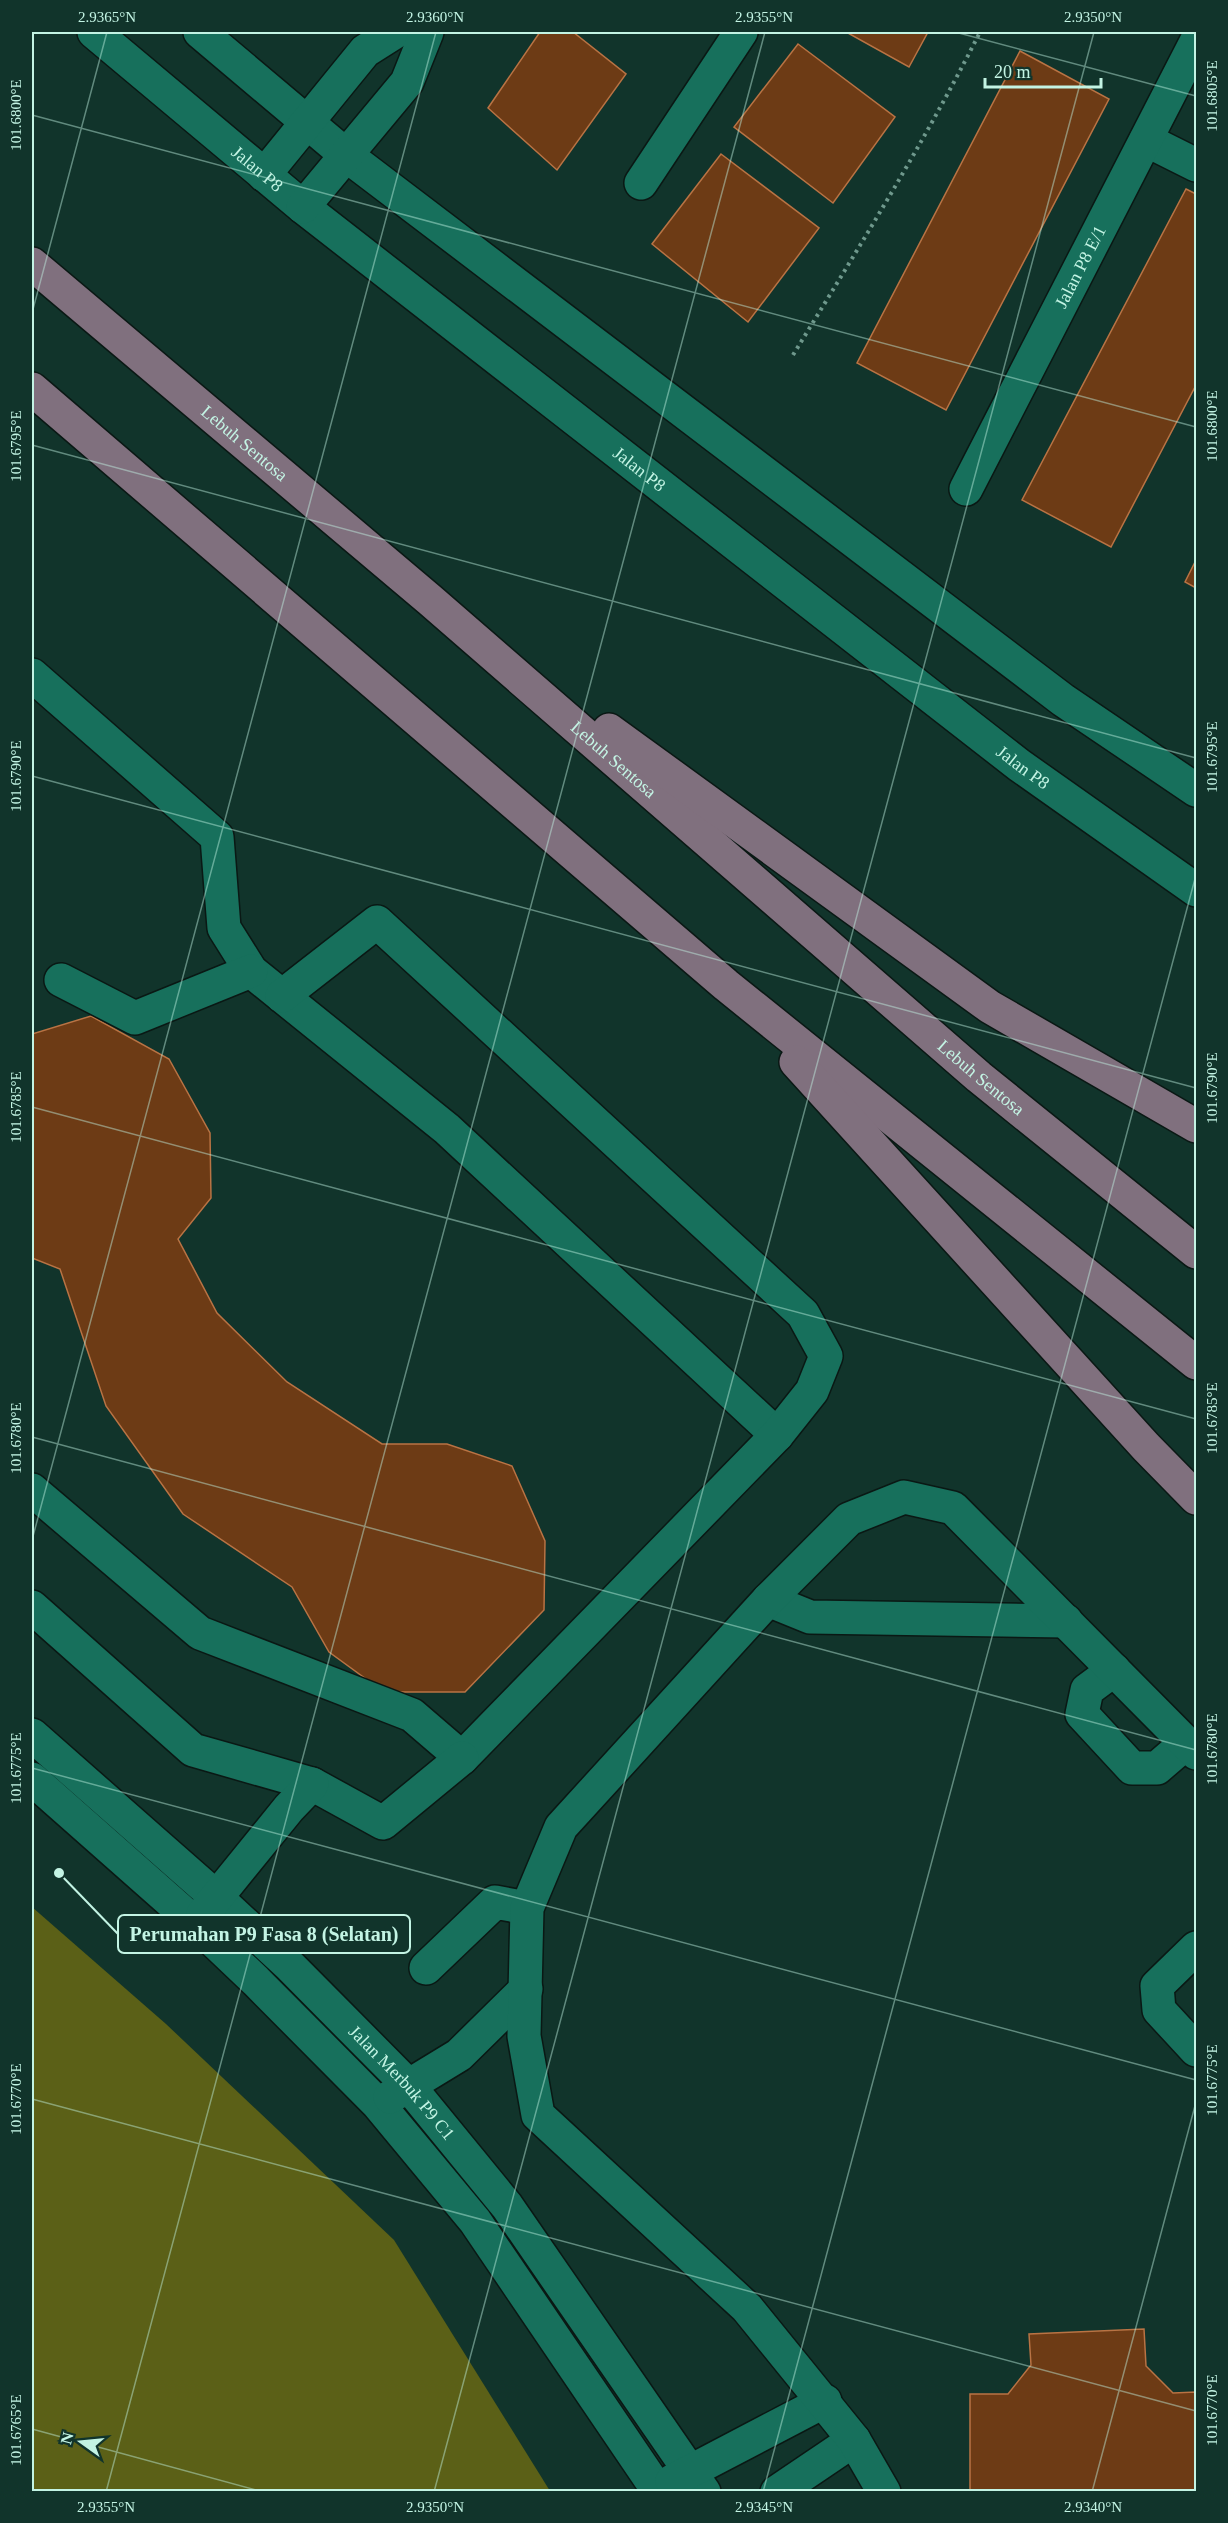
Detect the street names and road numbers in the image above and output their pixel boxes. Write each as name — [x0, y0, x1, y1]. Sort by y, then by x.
street label: Jalan P8 — [228, 142, 287, 196]
street label: Jalan P8 E/1 — [1051, 222, 1110, 311]
street label: Lebuh Sentosa — [197, 401, 292, 485]
street label: Jalan P8 — [609, 443, 669, 496]
street label: Lebuh Sentosa — [567, 717, 660, 802]
street label: Jalan P8 — [993, 741, 1053, 793]
street label: Lebuh Sentosa — [934, 1036, 1028, 1119]
street label: Jalan Merbuk P9 C1 — [345, 2021, 459, 2144]

